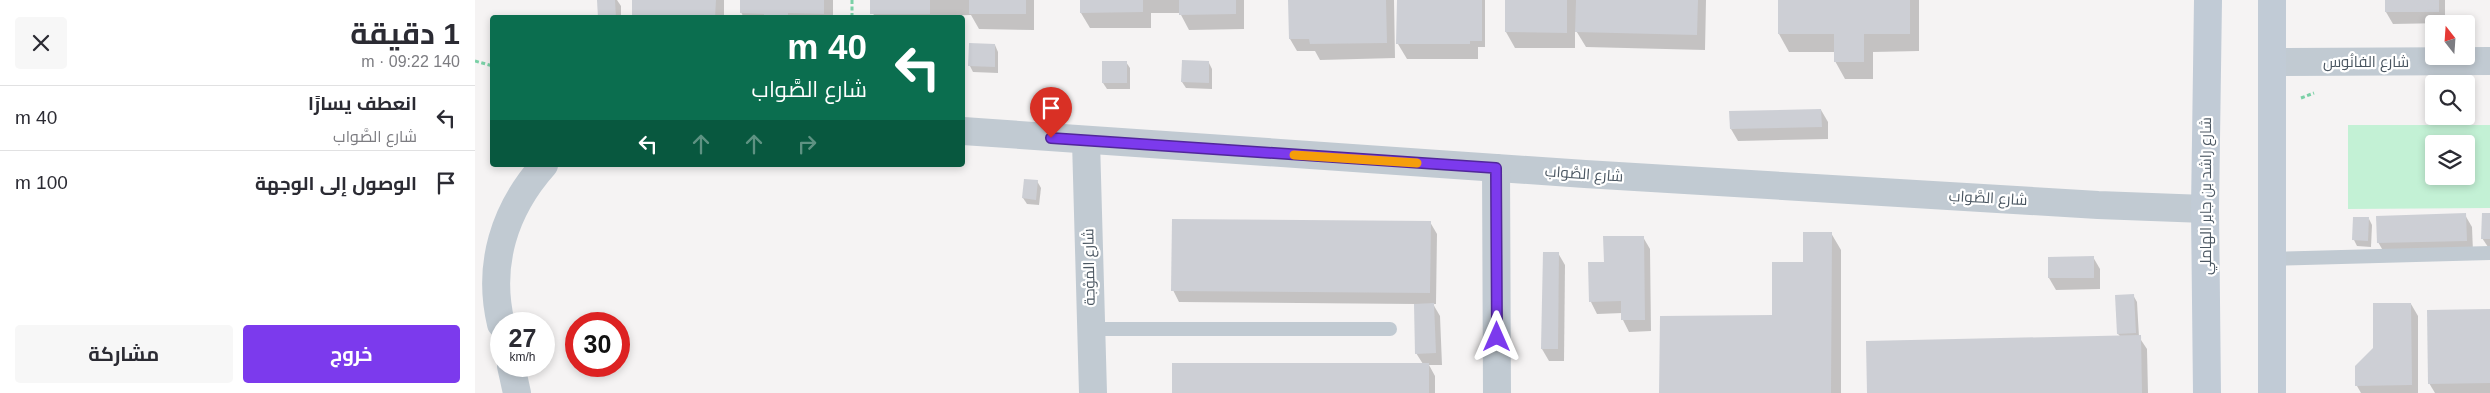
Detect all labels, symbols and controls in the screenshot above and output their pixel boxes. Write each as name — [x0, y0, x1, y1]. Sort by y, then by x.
north arrow — [2425, 15, 2475, 65]
map controls — [2425, 15, 2475, 185]
button: close — [15, 17, 67, 69]
text: 1 دقيقة — [350, 17, 460, 50]
text: 40 m — [787, 27, 867, 66]
icon: left — [885, 35, 950, 100]
text: 140 m · 09:22 — [361, 53, 460, 70]
street label: شارع الفانُوس — [2323, 53, 2409, 73]
button: search — [2425, 75, 2475, 125]
text: شارع الصَّواب — [752, 77, 867, 102]
pin — [1030, 87, 1072, 138]
text: انعطف يسارًا — [308, 93, 417, 114]
icon: arrive — [1037, 94, 1065, 122]
icon: left — [432, 104, 460, 132]
text: 40 m — [15, 107, 57, 128]
street label: شارع راشد بن جابر الهاملي — [2197, 117, 2218, 275]
text: شارع الصَّواب — [333, 128, 417, 145]
icon: left — [634, 130, 662, 158]
icon: ahead — [687, 130, 715, 158]
icon: ahead — [740, 130, 768, 158]
icon: right — [793, 130, 821, 158]
button: layers — [2425, 135, 2475, 185]
street label: شارع الصَّواب — [1544, 162, 1624, 188]
icon: arrive — [432, 169, 460, 197]
text: 100 m — [15, 172, 68, 193]
text: الوصول إلى الوجهة — [255, 173, 417, 194]
street label: شارع الصَّواب — [1948, 187, 2028, 211]
street label: شارع المَوْجة — [1079, 228, 1101, 306]
position arrow — [1470, 310, 1522, 362]
speed limit sign: 30 — [565, 312, 630, 377]
text: 27 — [509, 324, 536, 352]
button: مشاركة — [15, 325, 233, 383]
button: خروج — [243, 325, 460, 383]
text: km/h — [509, 350, 536, 364]

